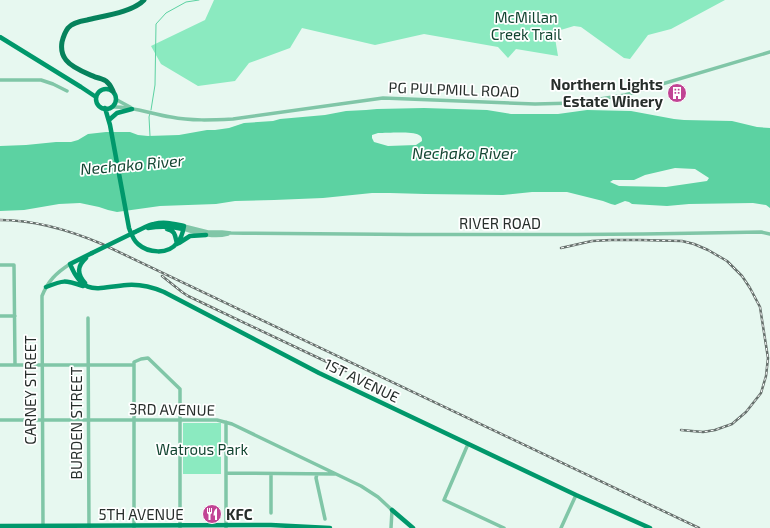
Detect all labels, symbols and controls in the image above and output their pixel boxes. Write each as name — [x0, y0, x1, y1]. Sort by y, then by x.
park label: McMillan Creek Trail — [491, 8, 562, 43]
place label: Northern Lights Estate Winery — [551, 75, 663, 111]
street label: PG PULPMILL ROAD — [388, 78, 520, 100]
building icon: Northern Lights Estate Winery — [666, 82, 688, 104]
water label: Nechako River — [412, 143, 517, 162]
water label: Nechako River — [79, 150, 185, 178]
street label: RIVER ROAD — [459, 214, 541, 232]
street label: CARNEY STREET — [21, 335, 39, 445]
street label: 1ST AVENUE — [322, 354, 402, 406]
street label: BURDEN STREET — [67, 366, 85, 479]
street label: 3RD AVENUE — [129, 399, 215, 419]
park label: Watrous Park — [156, 440, 249, 458]
restaurant icon: KFC — [201, 503, 223, 525]
street label: 5TH AVENUE — [98, 505, 184, 523]
place label: KFC — [226, 505, 253, 523]

